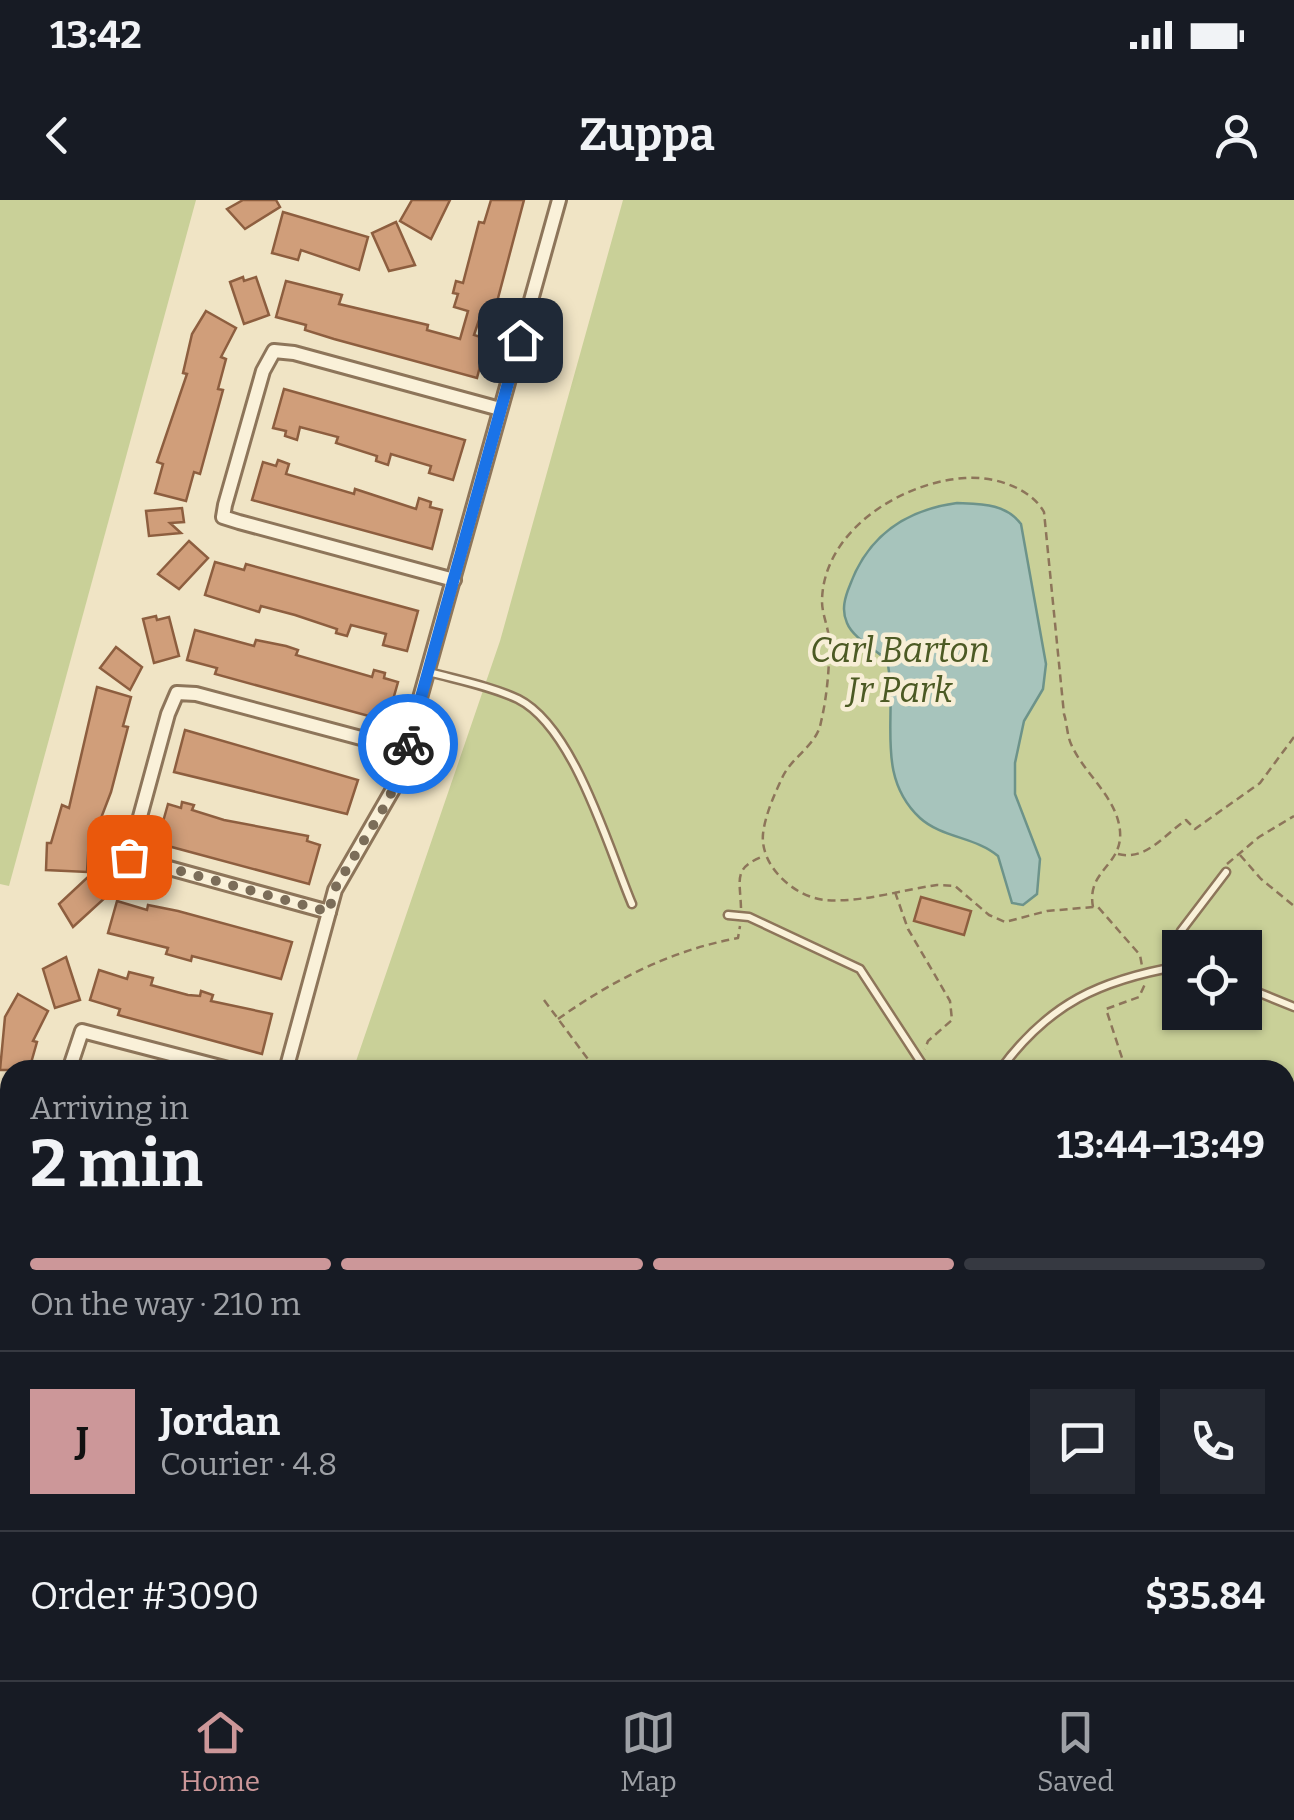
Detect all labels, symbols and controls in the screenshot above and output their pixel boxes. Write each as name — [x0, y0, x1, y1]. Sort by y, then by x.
text: 13:42 — [50, 12, 142, 58]
icon: back — [30, 108, 85, 163]
text: Zuppa — [579, 108, 715, 162]
icon: person — [1209, 108, 1264, 163]
pin — [478, 298, 563, 383]
icon: home — [493, 313, 548, 368]
park label: Carl Barton Jr Park — [810, 629, 990, 711]
courier — [358, 694, 458, 794]
icon: bike — [381, 717, 436, 772]
pin — [87, 815, 172, 900]
icon: bag — [102, 830, 157, 885]
map controls — [1162, 930, 1262, 1030]
button: locate — [1162, 930, 1262, 1030]
text: Arriving in — [30, 1089, 189, 1127]
text: 13:44–13:49 — [1057, 1122, 1265, 1168]
text: 2 min — [30, 1125, 203, 1203]
text: On the way · 210 m — [30, 1285, 301, 1323]
button: chat — [1030, 1389, 1135, 1494]
button: phone — [1160, 1389, 1265, 1494]
text: Jordan — [160, 1399, 280, 1445]
text: J — [76, 1418, 89, 1464]
text: Courier · 4.8 — [160, 1445, 337, 1483]
text: Order #3090 — [30, 1573, 259, 1619]
text: $35.84 — [1145, 1573, 1265, 1619]
tab: Home — [180, 1705, 260, 1798]
tab: Map — [620, 1705, 677, 1798]
tab: Saved — [1037, 1705, 1114, 1798]

